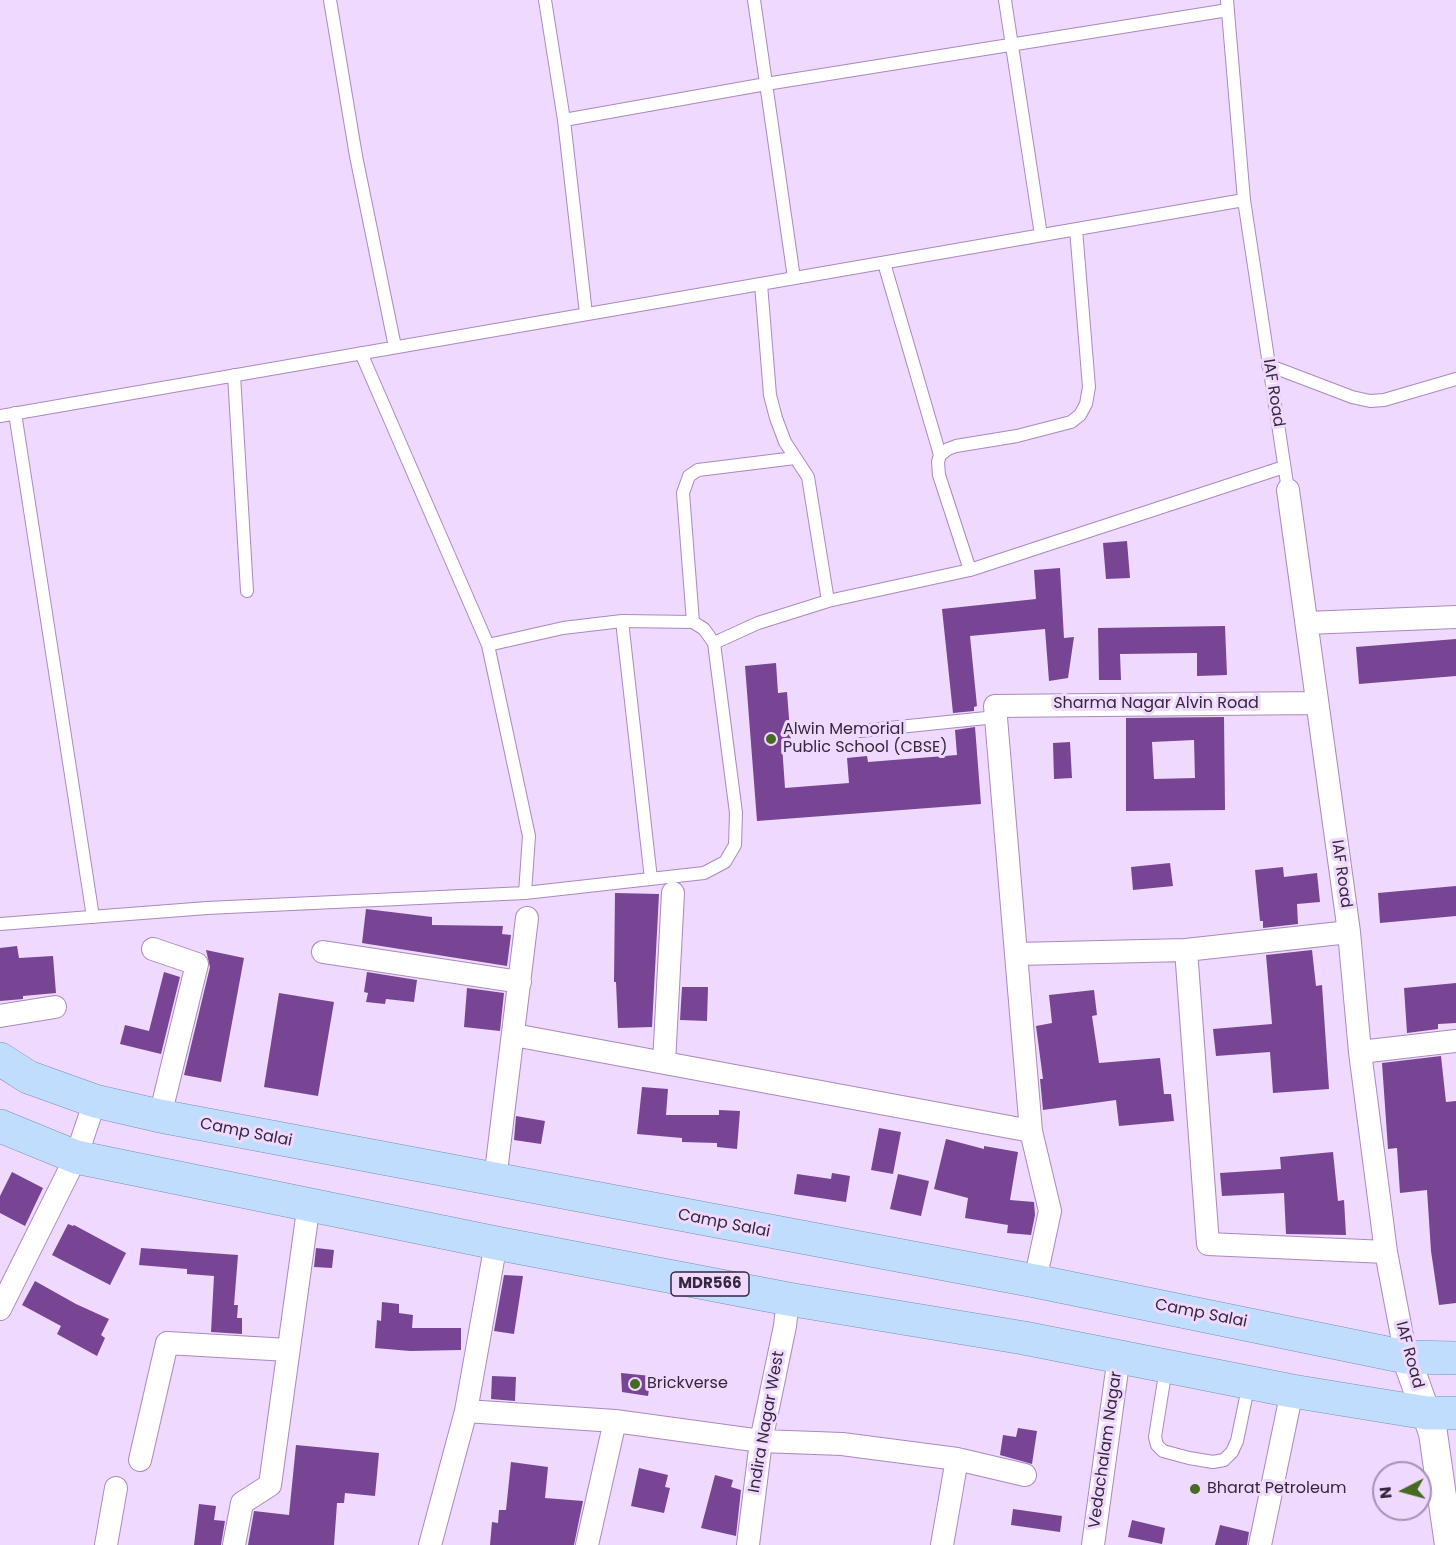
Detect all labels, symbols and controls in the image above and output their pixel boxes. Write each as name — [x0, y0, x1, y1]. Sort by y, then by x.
street label: IAF Road — [1258, 358, 1288, 428]
street label: Sharma Nagar Alvin Road — [1053, 694, 1259, 714]
place label: Alwin Memorial Public School (CBSE) — [783, 720, 947, 758]
marker: Alwin Memorial Public School (CBSE) — [764, 732, 778, 746]
street label: IAF Road — [1327, 839, 1355, 909]
street label: Camp Salai — [198, 1115, 294, 1151]
street label: Camp Salai — [676, 1206, 772, 1242]
road number: MDR566 — [671, 1272, 749, 1296]
street label: Camp Salai — [1153, 1296, 1249, 1332]
street label: IAF Road — [1391, 1319, 1427, 1391]
street label: Indira Nagar West — [745, 1350, 789, 1494]
street label: Vedachalam Nagar — [1085, 1370, 1127, 1530]
place label: Brickverse — [647, 1374, 728, 1394]
marker: Brickverse — [628, 1377, 642, 1391]
north arrow — [1372, 1461, 1432, 1521]
place label: Bharat Petroleum — [1207, 1479, 1347, 1499]
marker: Bharat Petroleum — [1188, 1482, 1202, 1496]
text: N — [1374, 1486, 1398, 1500]

